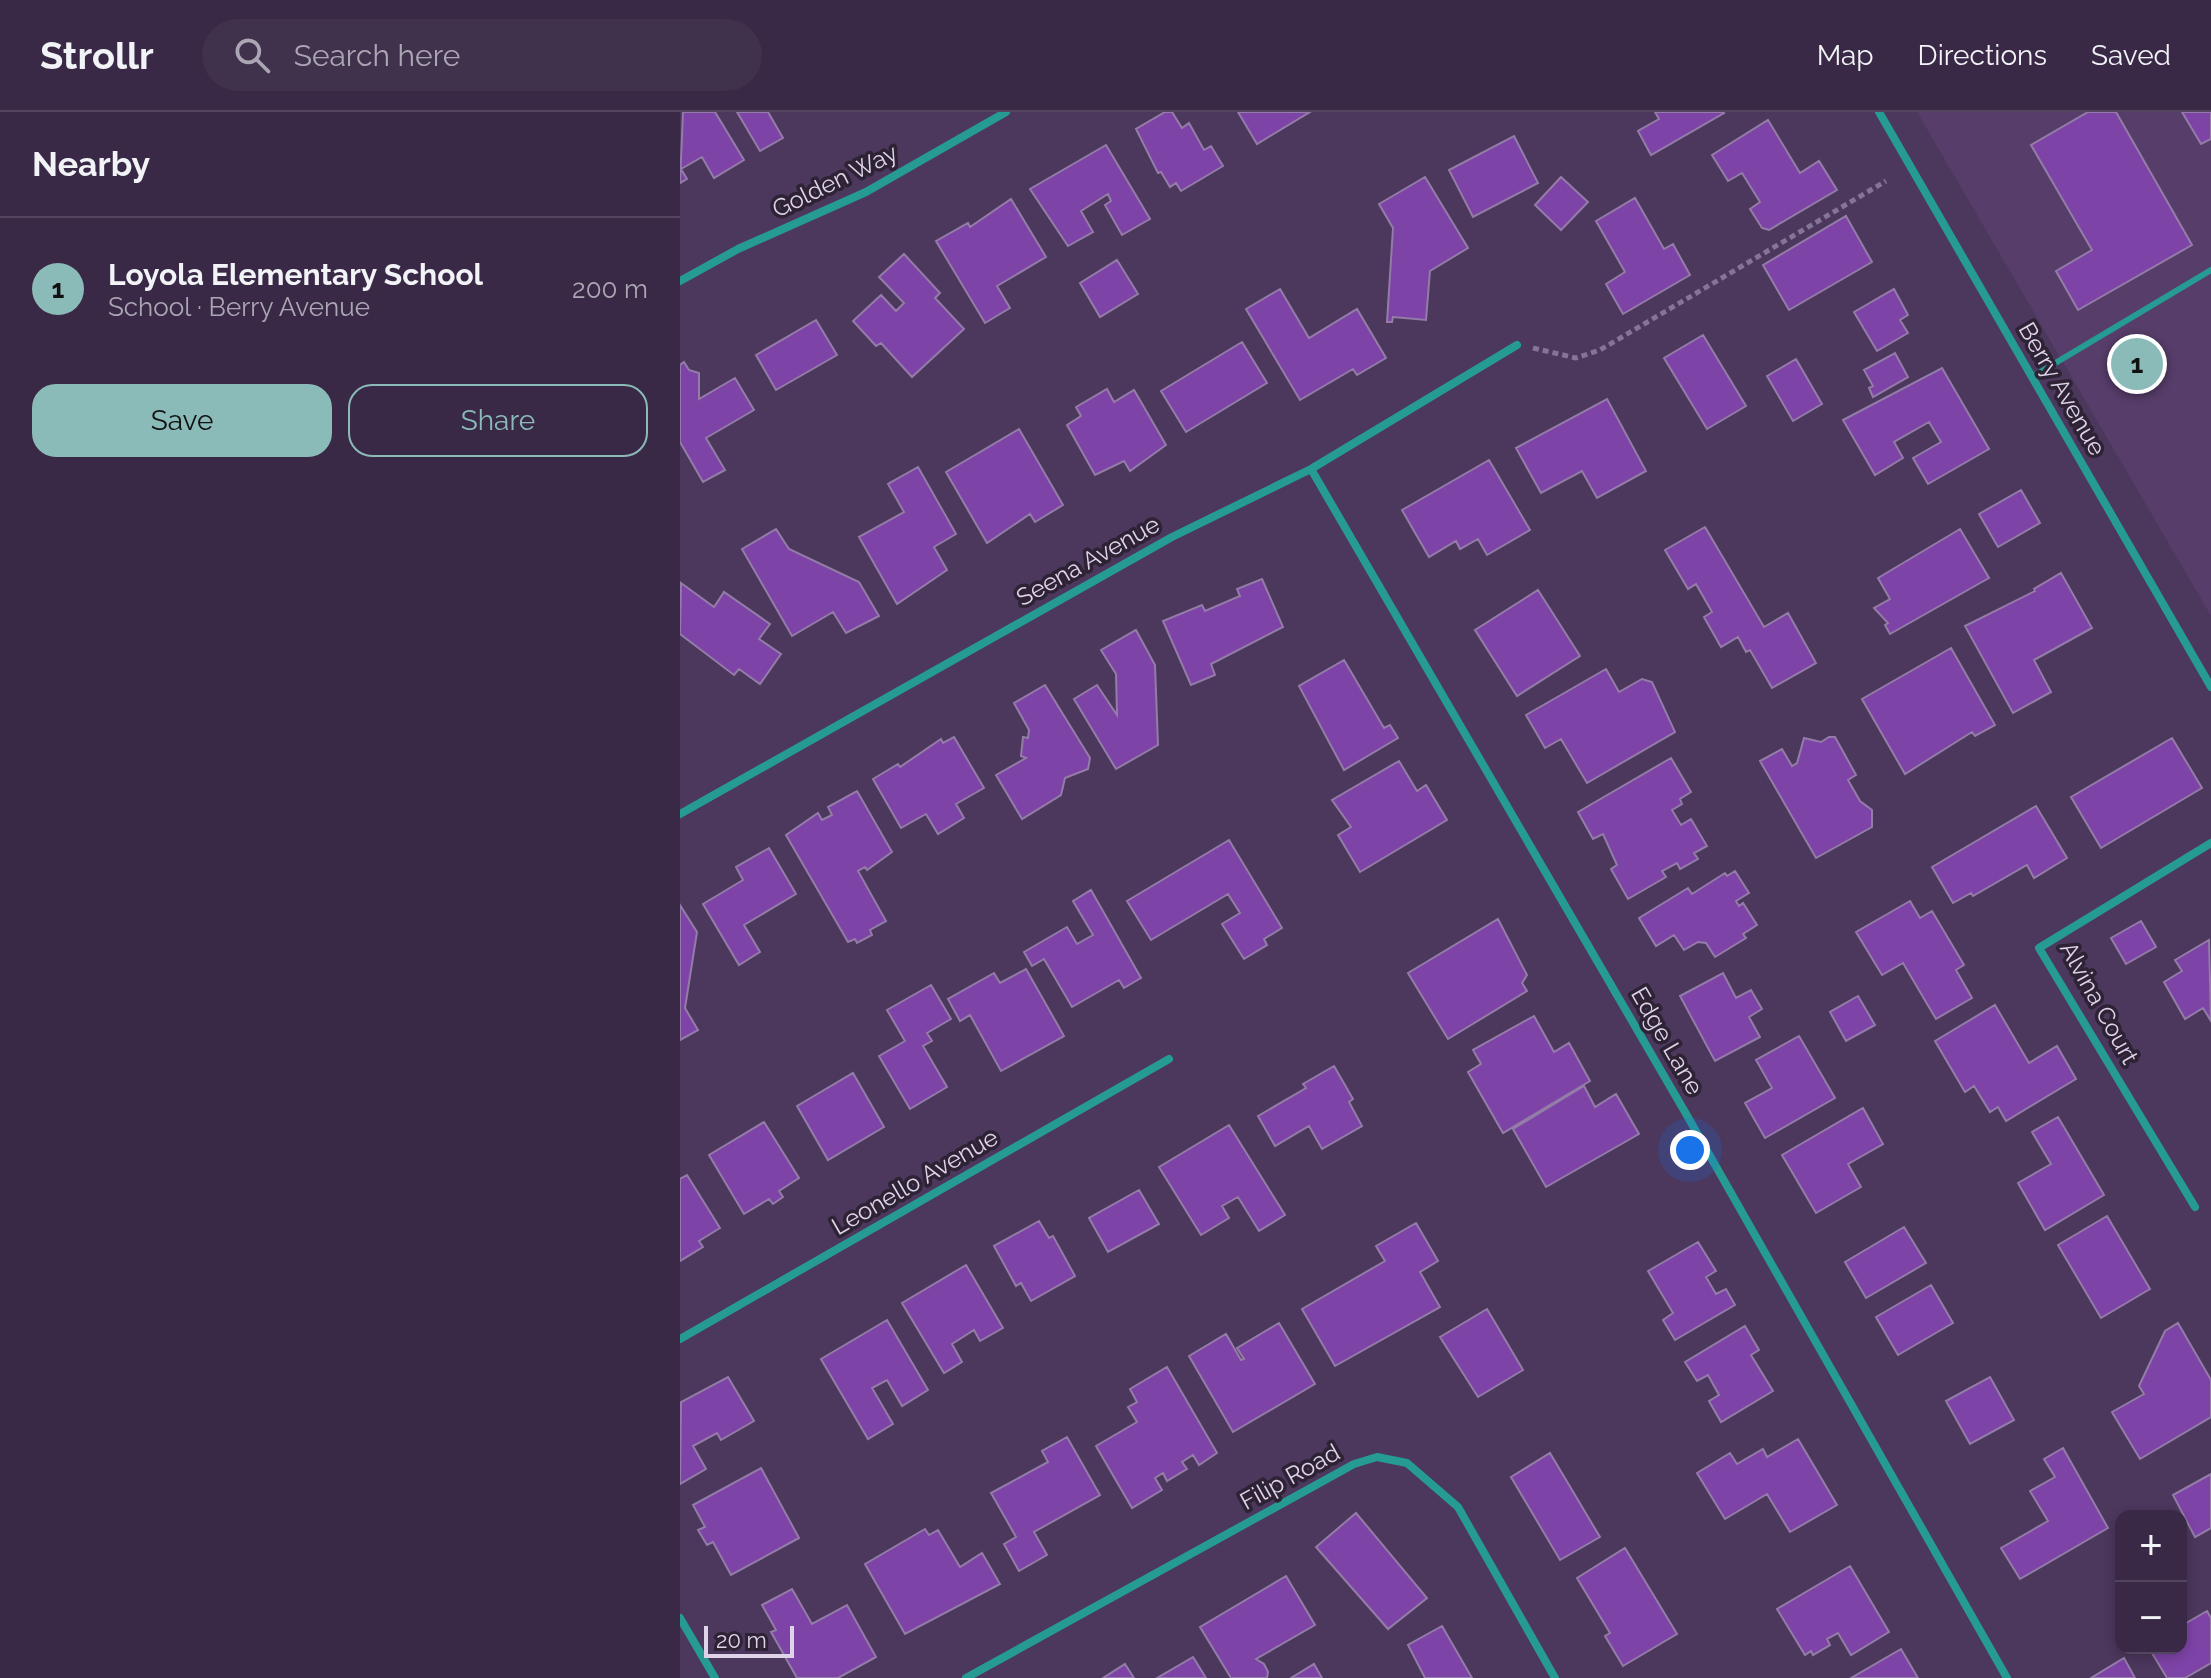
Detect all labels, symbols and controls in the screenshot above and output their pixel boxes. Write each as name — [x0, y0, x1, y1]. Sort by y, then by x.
search box — [202, 19, 762, 91]
text: Strollr — [40, 33, 154, 78]
icon: search — [230, 33, 274, 77]
text: Search here — [294, 38, 460, 73]
text: Map — [1817, 39, 1874, 72]
text: Directions — [1918, 39, 2047, 72]
text: Saved — [2091, 39, 2171, 72]
street label: Golden Way — [767, 138, 902, 223]
text: Nearby — [32, 144, 150, 184]
text: Loyola Elementary School — [108, 257, 483, 292]
text: 1 — [52, 274, 64, 304]
text: 200 m — [572, 274, 648, 304]
text: School · Berry Avenue — [108, 292, 370, 322]
street label: Berry Avenue — [2013, 317, 2112, 460]
pin: 1 — [2111, 334, 2163, 394]
button: Save — [32, 384, 332, 457]
button: Share — [348, 384, 648, 457]
street label: Seena Avenue — [1011, 509, 1165, 612]
street label: Alvina Court — [2054, 937, 2145, 1069]
street label: Edge Lane — [1625, 982, 1710, 1100]
street label: Leonello Avenue — [826, 1122, 1003, 1241]
your location — [1670, 1130, 1710, 1170]
street label: Filip Road — [1235, 1437, 1345, 1516]
map controls — [2115, 1510, 2187, 1654]
button: + — [2115, 1510, 2187, 1582]
button: − — [2115, 1582, 2187, 1654]
scale bar — [704, 1622, 794, 1658]
text: 20 m — [716, 1627, 767, 1653]

